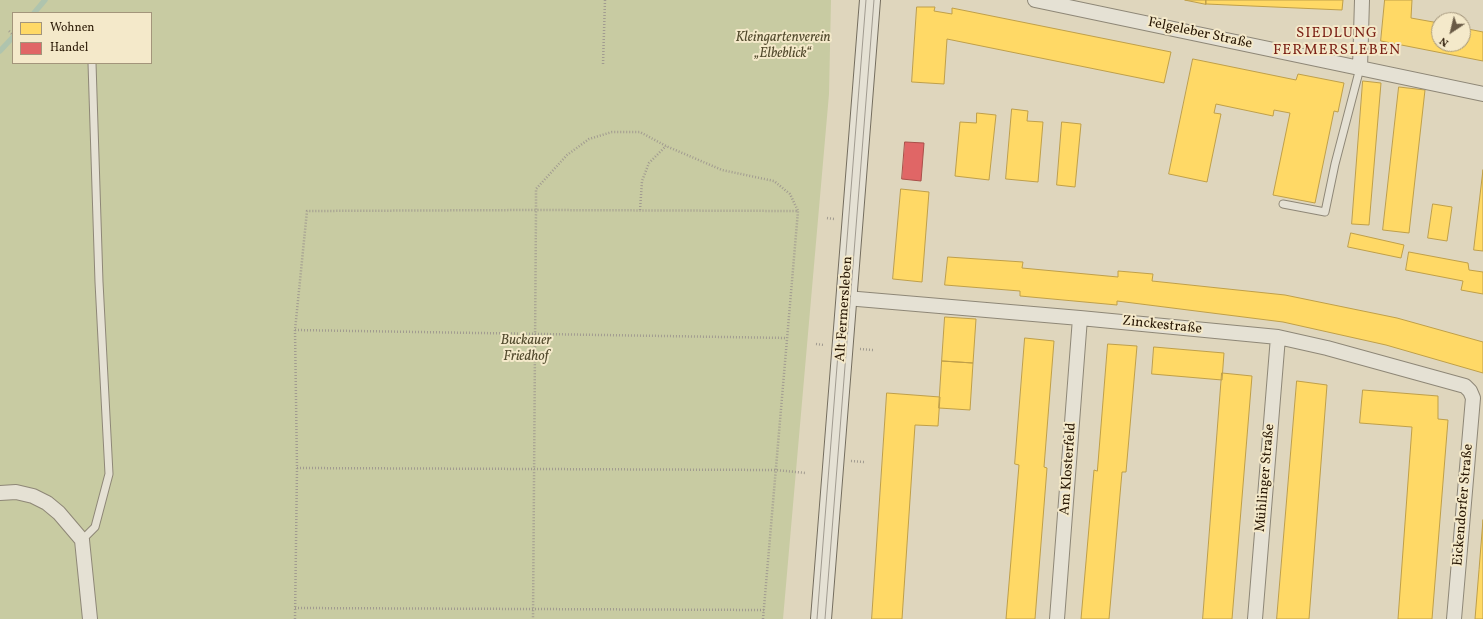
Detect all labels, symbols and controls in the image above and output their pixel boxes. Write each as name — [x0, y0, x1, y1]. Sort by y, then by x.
legend — [12, 12, 152, 64]
north arrow — [1431, 12, 1471, 52]
street label: Felgeleber Straße — [1146, 15, 1254, 53]
text: Wohnen — [50, 20, 95, 36]
district label: SIEDLUNG FERMERSLEBEN — [1273, 25, 1401, 60]
park label: Kleingartenverein „Elbeblick“ — [735, 30, 831, 62]
text: N — [1437, 33, 1452, 50]
text: Handel — [50, 40, 88, 56]
street label: Alt Fermersleben — [833, 256, 857, 362]
street label: Zinckestraße — [1121, 313, 1203, 339]
park label: Buckauer Friedhof — [500, 333, 552, 366]
street label: Am Klosterfeld — [1057, 422, 1081, 516]
street label: Mühlinger Straße — [1253, 423, 1279, 533]
street label: Eickendorfer Straße — [1450, 443, 1478, 567]

